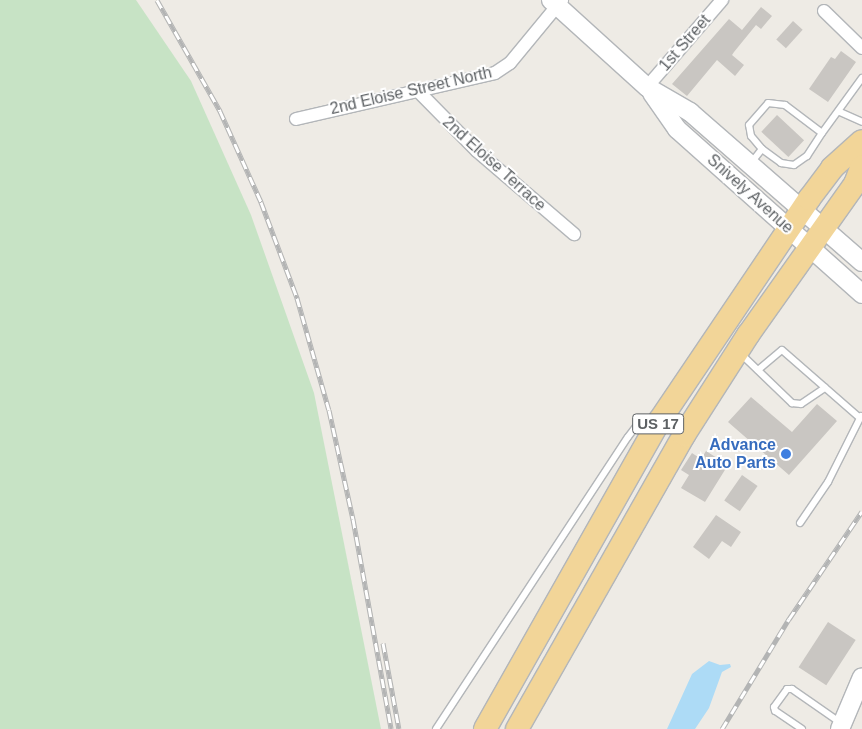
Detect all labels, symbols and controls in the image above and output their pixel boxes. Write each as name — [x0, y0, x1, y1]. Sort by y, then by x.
street label: 1st Street — [655, 11, 715, 75]
street label: 2nd Eloise Street North — [328, 63, 494, 119]
street label: 2nd Eloise Terrace — [438, 113, 550, 215]
street label: Snively Avenue — [703, 150, 797, 238]
road number: US 17 — [632, 412, 684, 436]
place label: Advance Auto Parts — [695, 435, 776, 473]
marker: Advance Auto Parts — [780, 448, 792, 460]

